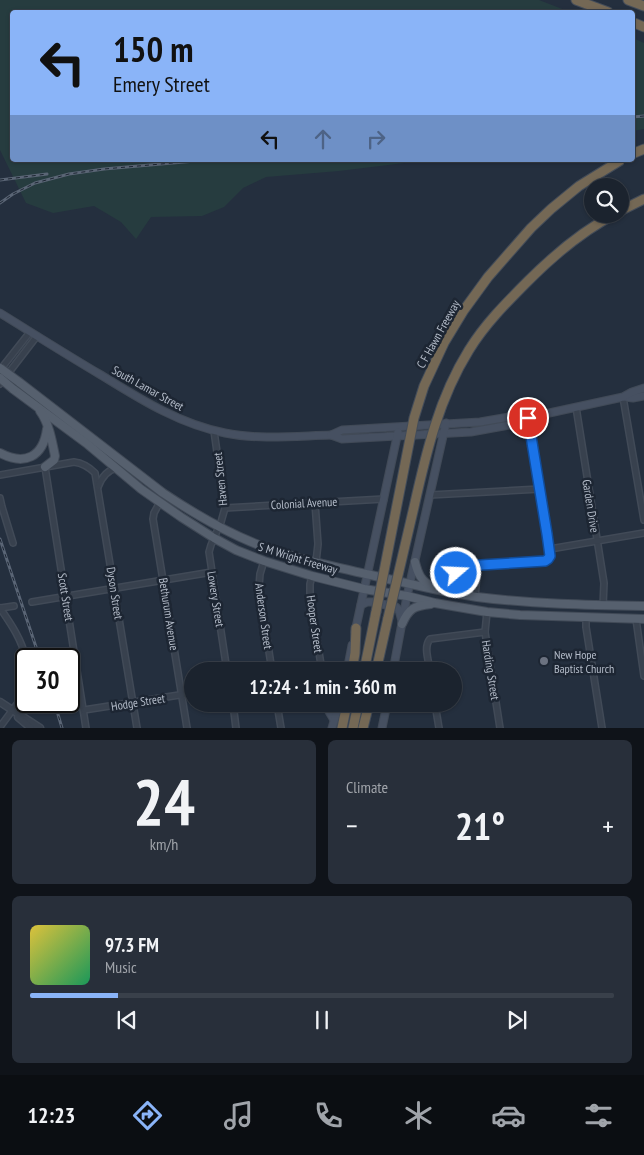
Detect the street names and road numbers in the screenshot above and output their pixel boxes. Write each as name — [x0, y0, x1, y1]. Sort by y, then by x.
street label: C F Hawn Freeway — [413, 297, 463, 371]
street label: South Lamar Street — [110, 362, 187, 414]
street label: Haven Street — [210, 451, 230, 506]
street label: Garden Drive — [579, 478, 603, 534]
street label: Colonial Avenue — [270, 494, 338, 512]
street label: S M Wright Freeway — [257, 539, 340, 577]
street label: Dyson Street — [103, 566, 127, 621]
street label: Lowery Street — [204, 570, 228, 629]
street label: Scott Street — [55, 572, 77, 623]
street label: Bethurum Avenue — [156, 577, 182, 651]
street label: Anderson Street — [252, 582, 276, 651]
street label: Hooper Street — [304, 594, 327, 654]
street label: Harding Street — [479, 639, 503, 702]
street label: Hodge Street — [110, 690, 167, 714]

